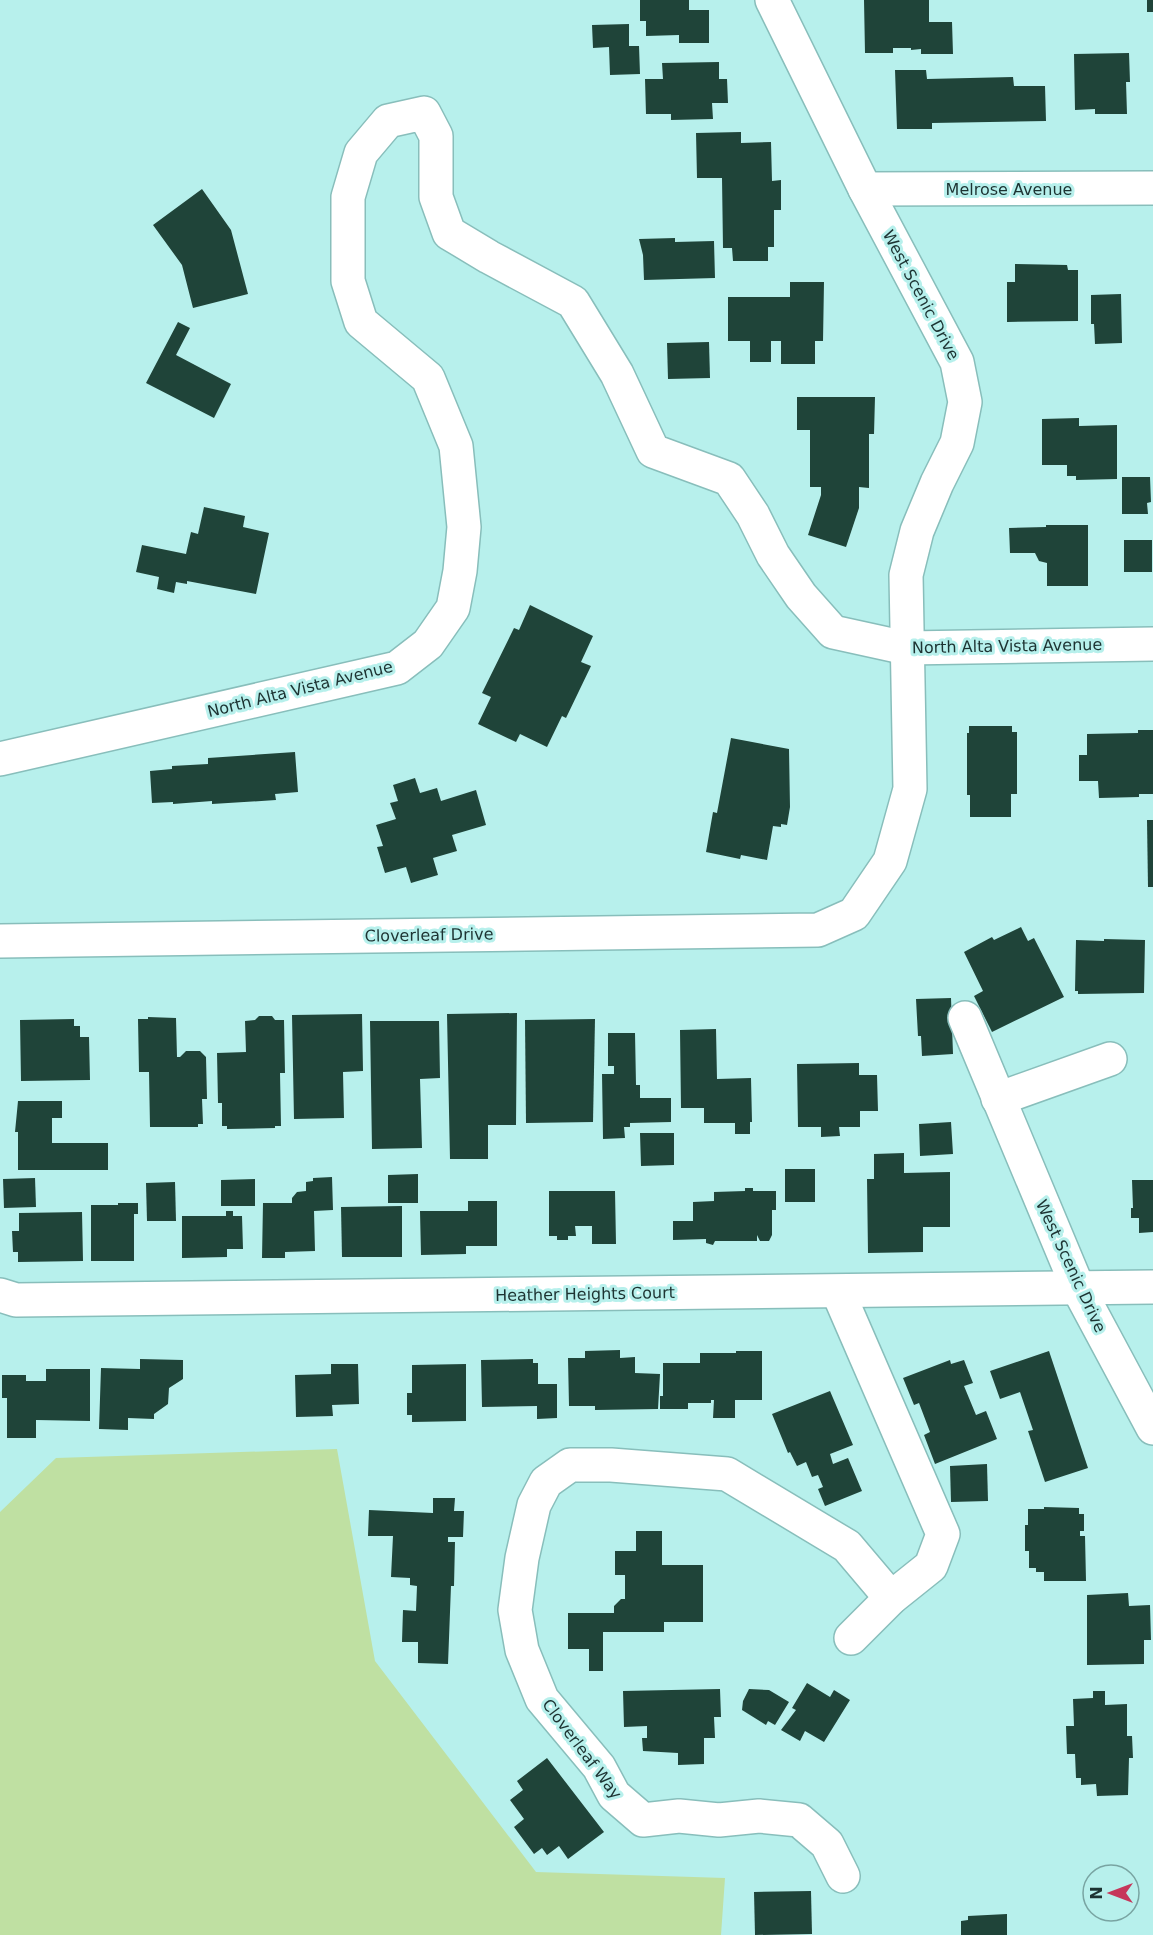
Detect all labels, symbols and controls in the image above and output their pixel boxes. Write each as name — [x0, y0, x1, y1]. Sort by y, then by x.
street label: Melrose Avenue — [946, 180, 1072, 199]
street label: West Scenic Drive — [879, 227, 963, 363]
street label: North Alta Vista Avenue — [912, 635, 1102, 657]
street label: North Alta Vista Avenue — [205, 657, 395, 721]
street label: Cloverleaf Drive — [364, 924, 494, 946]
street label: West Scenic Drive — [1032, 1197, 1110, 1335]
street label: Heather Heights Court — [495, 1283, 675, 1305]
street label: Cloverleaf Way — [538, 1695, 626, 1803]
north arrow — [1081, 1863, 1141, 1923]
text: N — [1087, 1886, 1106, 1900]

